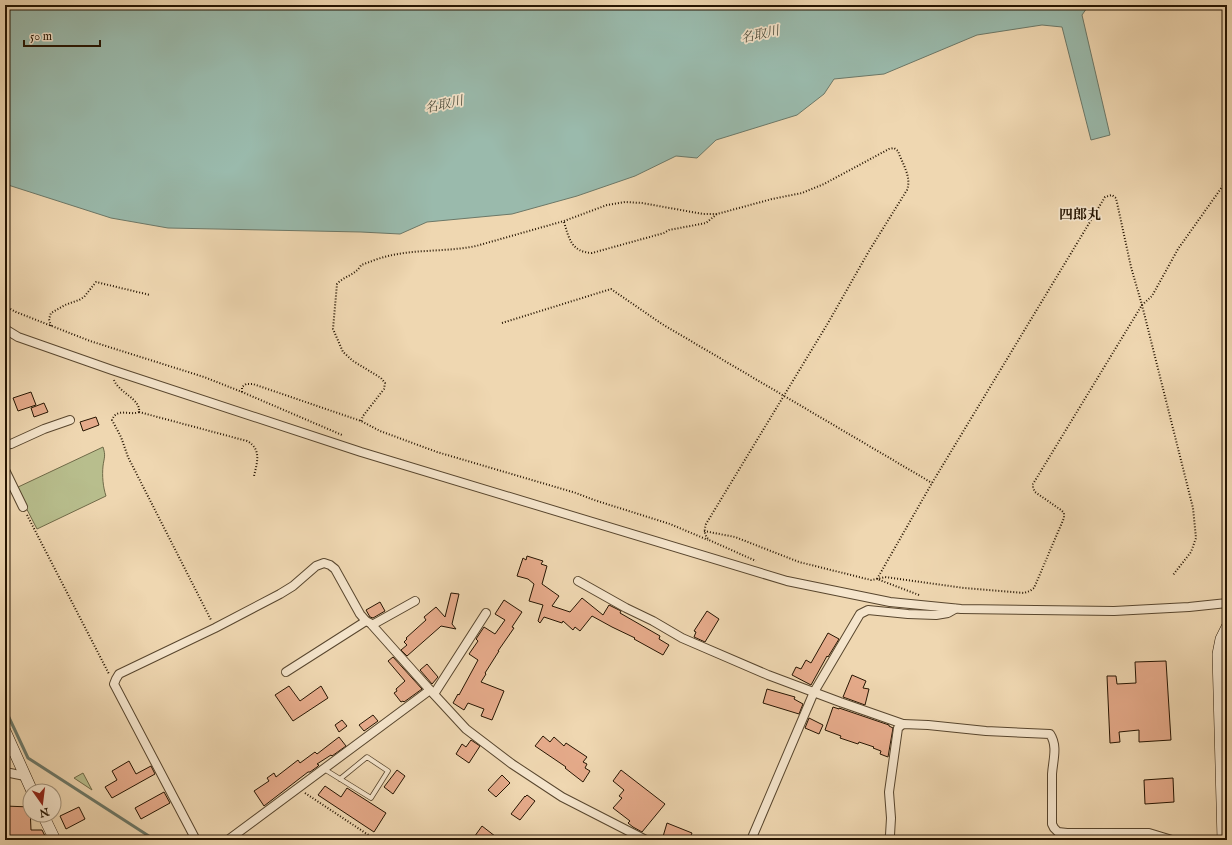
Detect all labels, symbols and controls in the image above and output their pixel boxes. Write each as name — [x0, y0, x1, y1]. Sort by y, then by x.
scale bar — [24, 22, 100, 48]
water label: 名取川 — [739, 22, 783, 47]
text: 50 m — [30, 29, 52, 44]
water label: 名取川 — [423, 92, 467, 117]
district label: 四郎丸 — [1059, 206, 1101, 224]
north arrow — [22, 783, 62, 823]
text: N — [37, 804, 51, 820]

